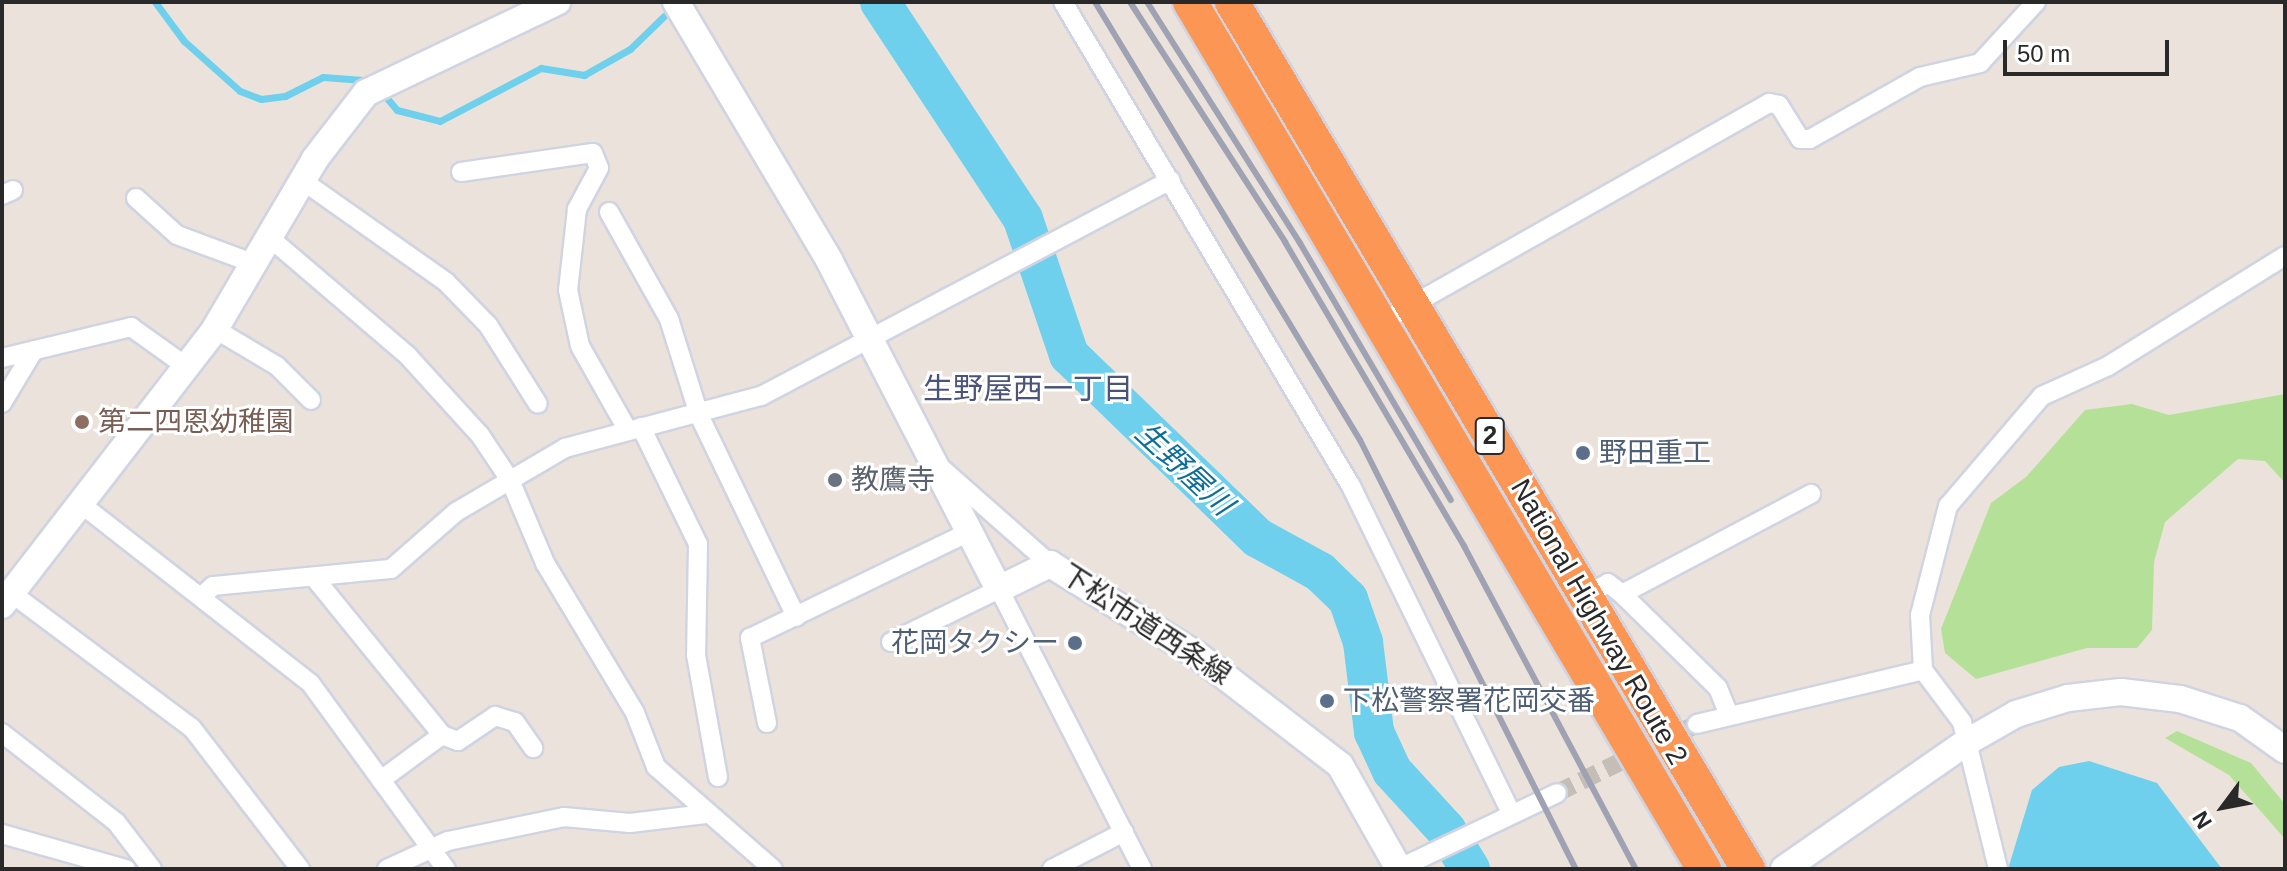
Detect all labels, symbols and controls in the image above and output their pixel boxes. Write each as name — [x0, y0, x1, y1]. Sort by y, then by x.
scale bar — [2007, 24, 2173, 74]
text: 50 m — [2017, 40, 2070, 67]
district label: 生野屋西一丁目 — [923, 371, 1133, 407]
place label: 第二四恩幼稚園 — [98, 405, 294, 439]
marker: 第二四恩幼稚園 — [73, 413, 91, 431]
road number: 2 — [1474, 414, 1506, 458]
water label: 生野屋川 — [1128, 415, 1240, 523]
place label: 野田重工 — [1599, 436, 1711, 470]
marker: 野田重工 — [1574, 444, 1592, 462]
place label: 教鷹寺 — [851, 463, 935, 497]
marker: 教鷹寺 — [826, 471, 844, 489]
street label: National Highway Route 2 — [1504, 473, 1694, 771]
street label: 下松市道西条線 — [1055, 558, 1237, 692]
place label: 花岡タクシー — [891, 626, 1059, 660]
marker: 花岡タクシー — [1066, 634, 1084, 652]
place label: 下松警察署花岡交番 — [1343, 684, 1595, 718]
marker: 下松警察署花岡交番 — [1318, 692, 1336, 710]
north arrow — [2183, 767, 2263, 847]
text: N — [2187, 807, 2217, 833]

